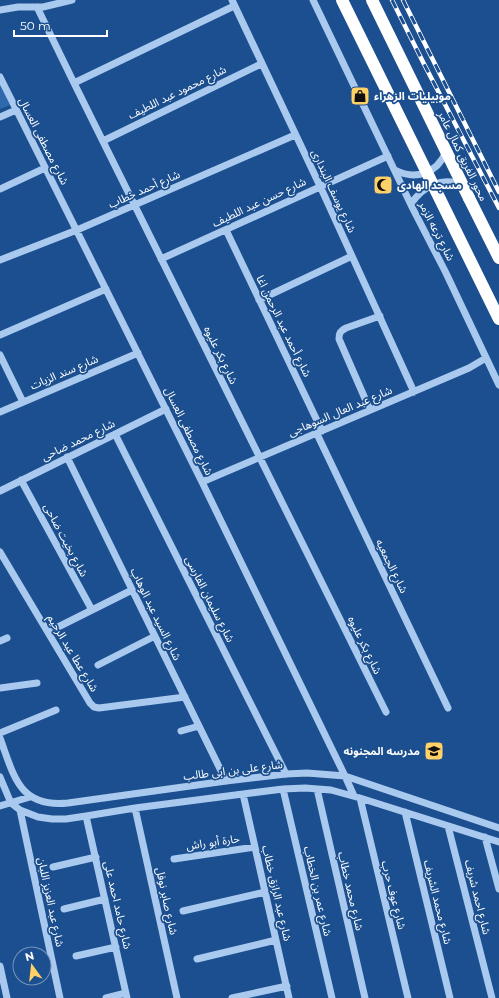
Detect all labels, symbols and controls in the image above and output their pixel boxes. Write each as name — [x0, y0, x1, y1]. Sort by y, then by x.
scale bar — [14, 12, 107, 38]
text: 50 m — [20, 18, 51, 33]
street label: شارع محمود عبد اللطيف — [126, 62, 229, 123]
shop icon: موبيليات الزهراء — [349, 85, 371, 107]
place label: موبيليات الزهراء — [374, 89, 451, 103]
street label: شارع مصطفى العسال — [15, 95, 72, 188]
street label: محور الفريق كمال عامر — [435, 108, 491, 204]
street label: شارع يوسف البندارى — [308, 147, 360, 236]
street label: شارع أحمد خطاب — [106, 167, 183, 212]
street label: شارع حسن عبد اللطيف — [210, 174, 309, 231]
mosque icon: مسجد الهادى — [372, 174, 394, 196]
place label: مسجد الهادى — [397, 178, 462, 192]
street label: شارع ترعه الزمر — [415, 198, 458, 264]
street label: شارع أحمد عبد الرحمن اغا — [252, 273, 315, 380]
street label: شارع بكر عليوه — [200, 324, 241, 387]
street label: شارع سند الزيات — [28, 351, 101, 394]
street label: شارع عبد العال السوهاجى — [286, 383, 395, 440]
street label: شارع مصطفى العسال — [161, 385, 217, 478]
street label: شارع محمد ضاحى — [39, 416, 118, 465]
street label: شارع بخيت ضاحى — [40, 501, 91, 580]
street label: شارع الجمعيه — [372, 537, 411, 596]
street label: شارع سليمان الفارسى — [181, 554, 238, 645]
street label: شارع السيد عبد الوهاب — [127, 565, 185, 663]
street label: شارع عطا عبد الرحيم — [43, 612, 102, 696]
street label: شارع بكر عليوه — [344, 614, 385, 677]
school or university icon: مدرسه المجنونه — [423, 740, 445, 762]
place label: مدرسه المجنونه — [344, 744, 420, 758]
street label: شارع على بن ابى طالب — [182, 757, 284, 784]
street label: حارة أبو راش — [185, 831, 241, 853]
street label: شارع عبد الرازق خطاب — [258, 844, 295, 943]
street label: شارع عمر بن الخطاب — [300, 845, 335, 938]
street label: شارع محمد خطاب — [334, 850, 367, 932]
street label: شارع عبد العزيز اللبان — [34, 856, 67, 949]
street label: شارع محمد الشريف — [420, 858, 455, 946]
street label: شارع احمد شريف — [461, 858, 494, 936]
street label: شارع عوف حرب — [378, 859, 409, 932]
street label: شارع حامد احمد على — [100, 860, 135, 951]
street label: شارع صابر نوفل — [152, 866, 181, 937]
north arrow — [12, 946, 52, 986]
text: N — [23, 948, 36, 964]

